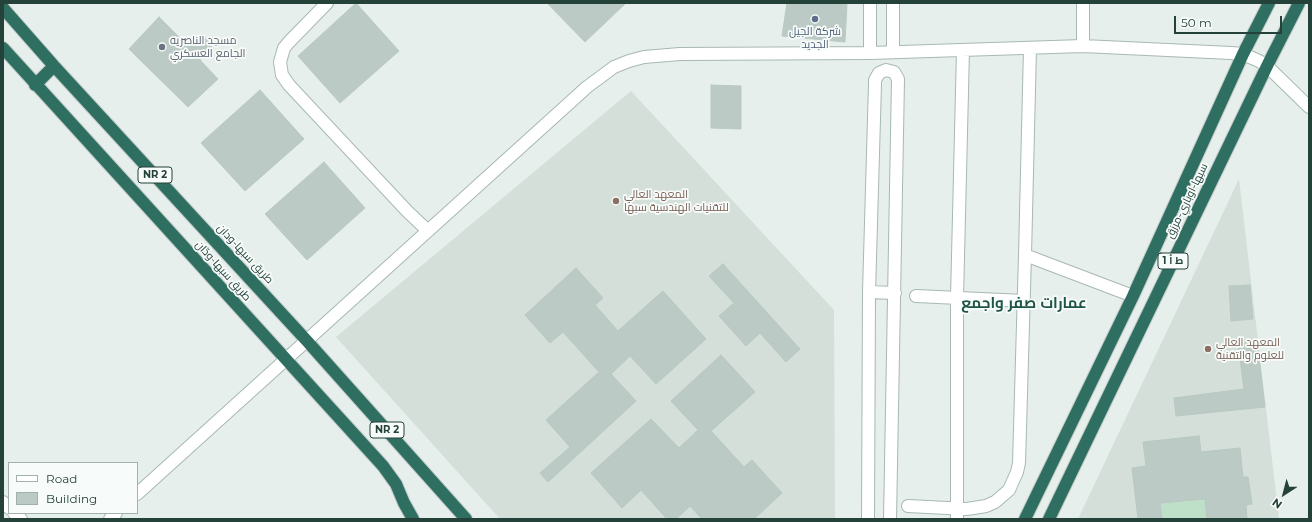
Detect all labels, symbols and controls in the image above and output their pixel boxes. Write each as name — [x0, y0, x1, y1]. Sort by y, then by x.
scale bar — [1176, 8, 1284, 34]
marker: شركة الجيل الجديد — [810, 14, 820, 24]
text: 50 m — [1181, 15, 1212, 30]
place label: شركة الجيل الجديد — [789, 25, 841, 51]
place label: مسجد الناصريه الجامع العسكري — [170, 34, 246, 60]
marker: مسجد الناصريه الجامع العسكري — [157, 42, 167, 52]
street label: سبها-اوباري-مرزق — [1163, 161, 1211, 241]
road number: NR 2 — [138, 167, 172, 183]
place label: المعهد العالي للتقنيات الهندسية سبها — [624, 188, 729, 214]
marker: المعهد العالي للتقنيات الهندسية سبها — [611, 196, 621, 206]
street label: طريق سبها-ودان — [214, 221, 276, 287]
street label: طريق سبها-ودّان — [192, 238, 254, 304]
road number: ط أ 1 — [1158, 253, 1188, 269]
district label: عمارات صفر واجمع — [961, 295, 1087, 313]
place label: المعهد العالي للعلوم والتقنية — [1216, 336, 1284, 362]
marker: المعهد العالي للعلوم والتقنية — [1203, 344, 1213, 354]
road number: NR 2 — [370, 422, 404, 438]
legend — [8, 462, 138, 514]
text: Road — [46, 471, 77, 486]
north arrow — [1264, 474, 1304, 514]
text: Building — [46, 491, 97, 506]
text: N — [1269, 495, 1285, 512]

